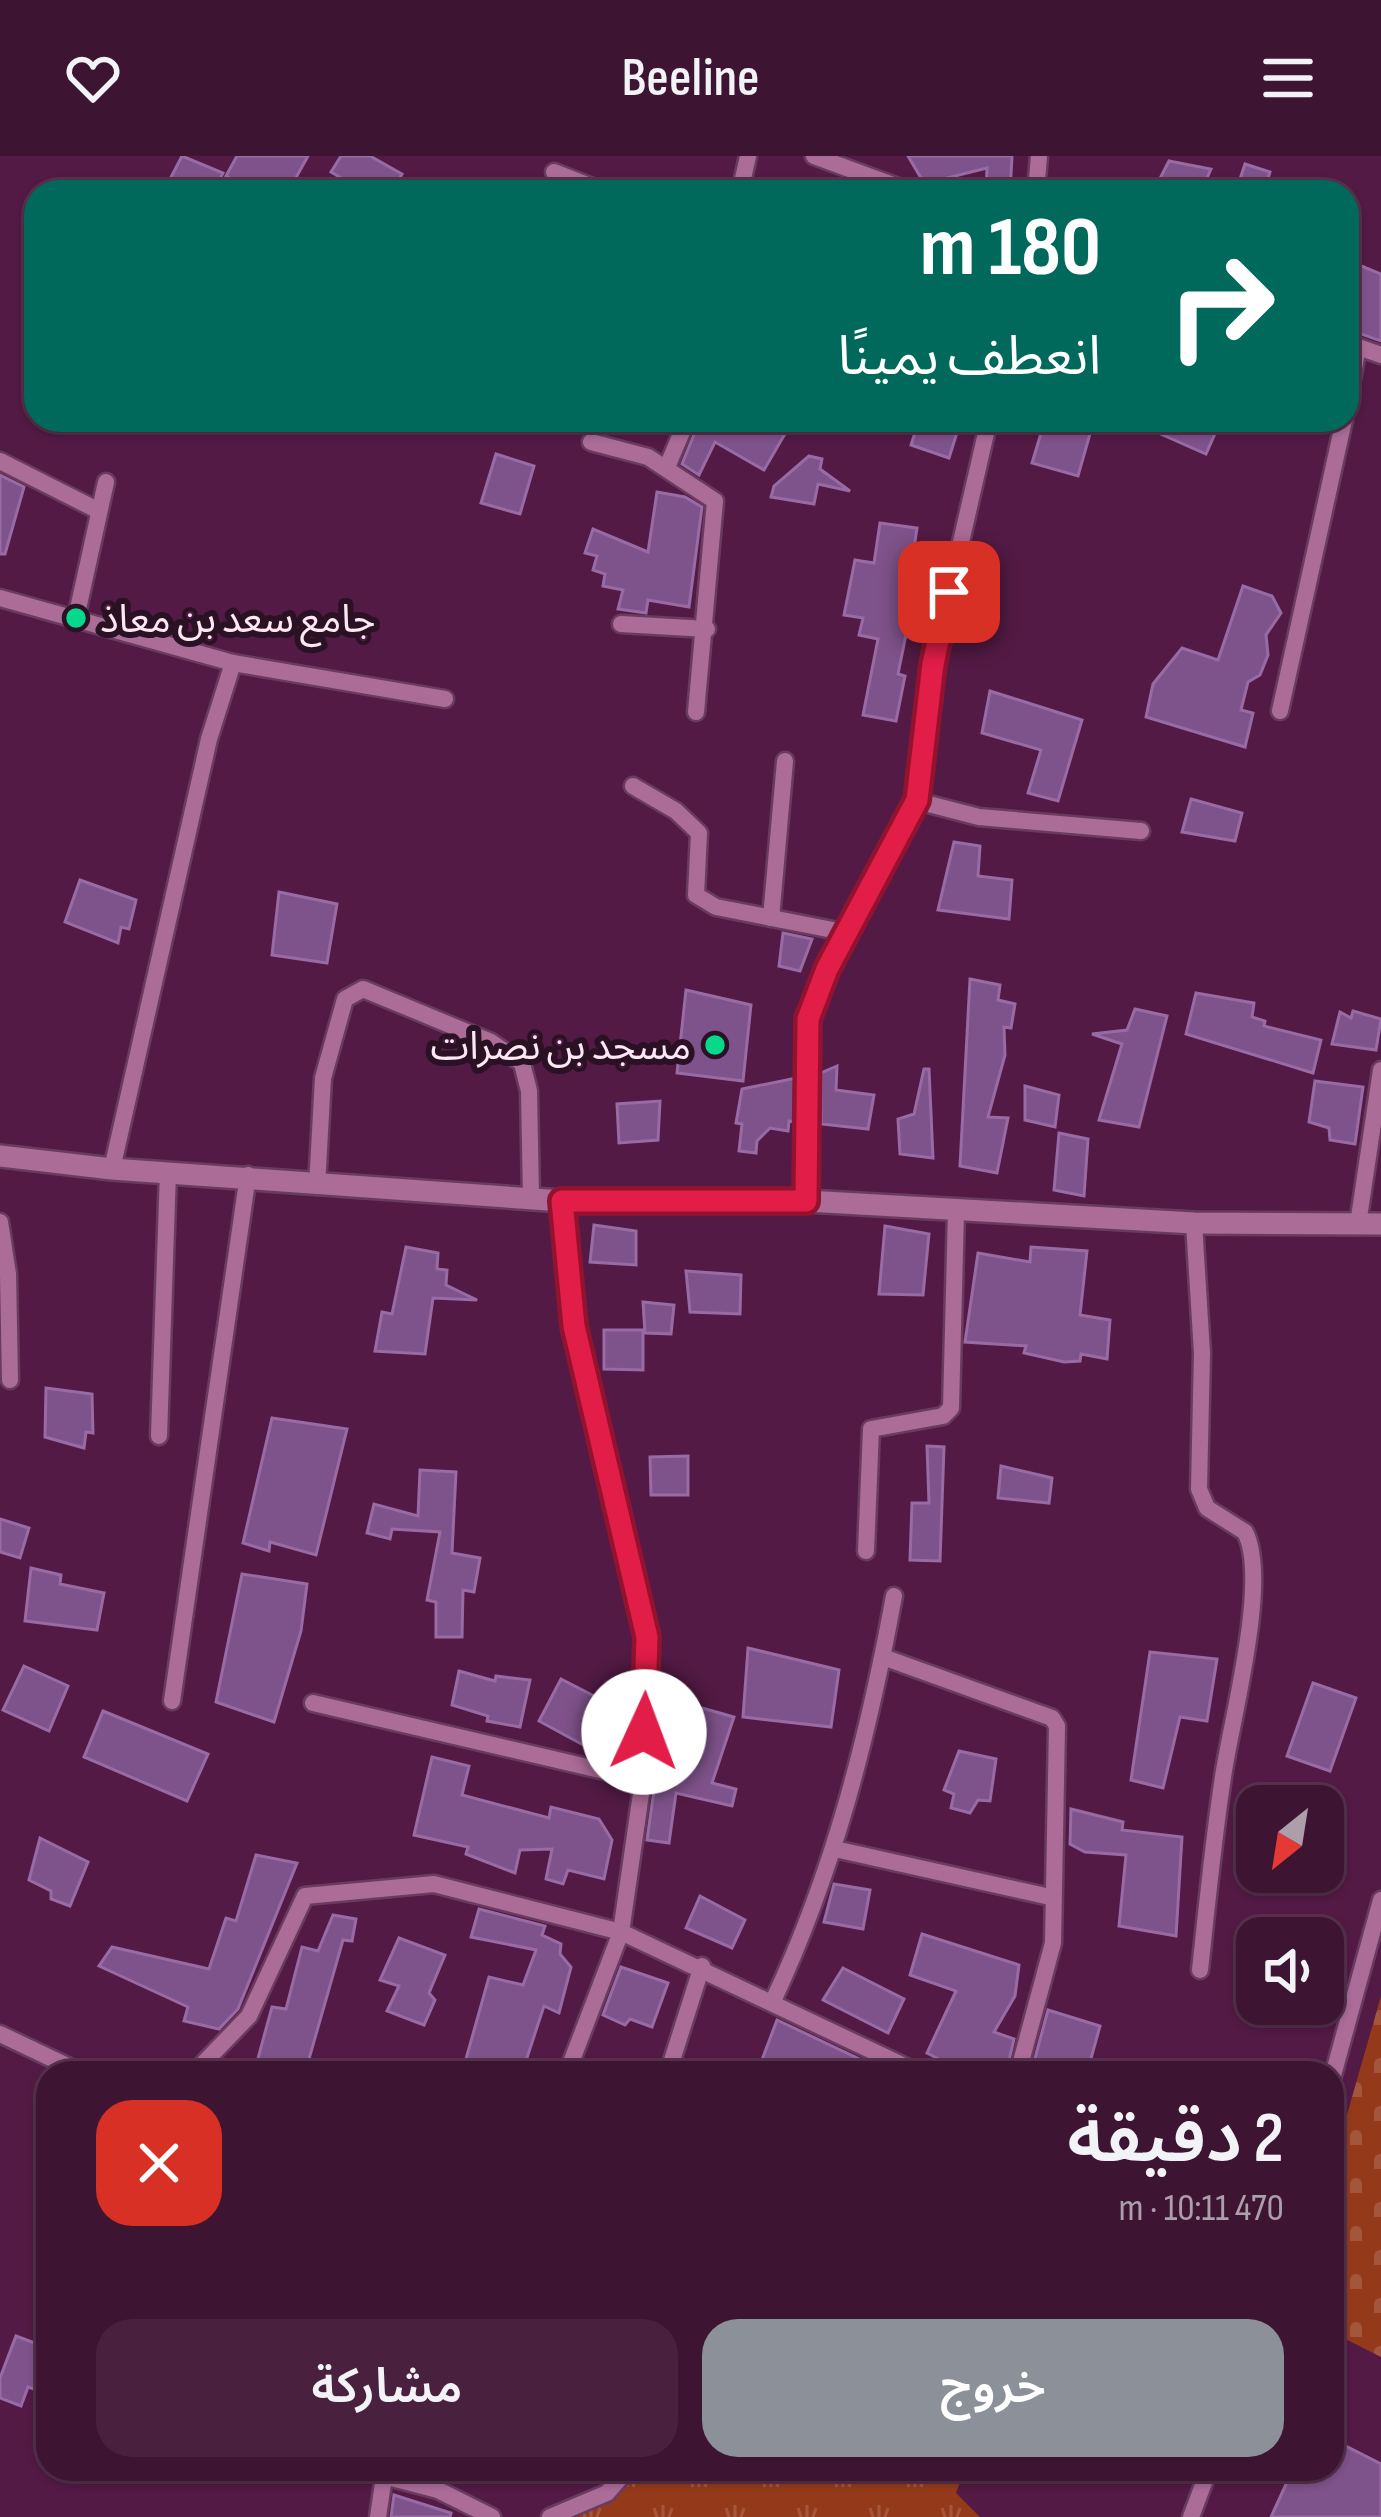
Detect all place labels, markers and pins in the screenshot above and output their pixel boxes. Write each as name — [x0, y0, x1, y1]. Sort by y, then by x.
pin — [898, 541, 1000, 643]
place label: جامع سعد بن معاذ — [100, 597, 375, 648]
marker: جامع سعد بن معاذ — [63, 605, 89, 631]
place label: مسجد بن نصرات — [430, 1024, 691, 1071]
marker: مسجد بن نصرات — [702, 1032, 728, 1058]

